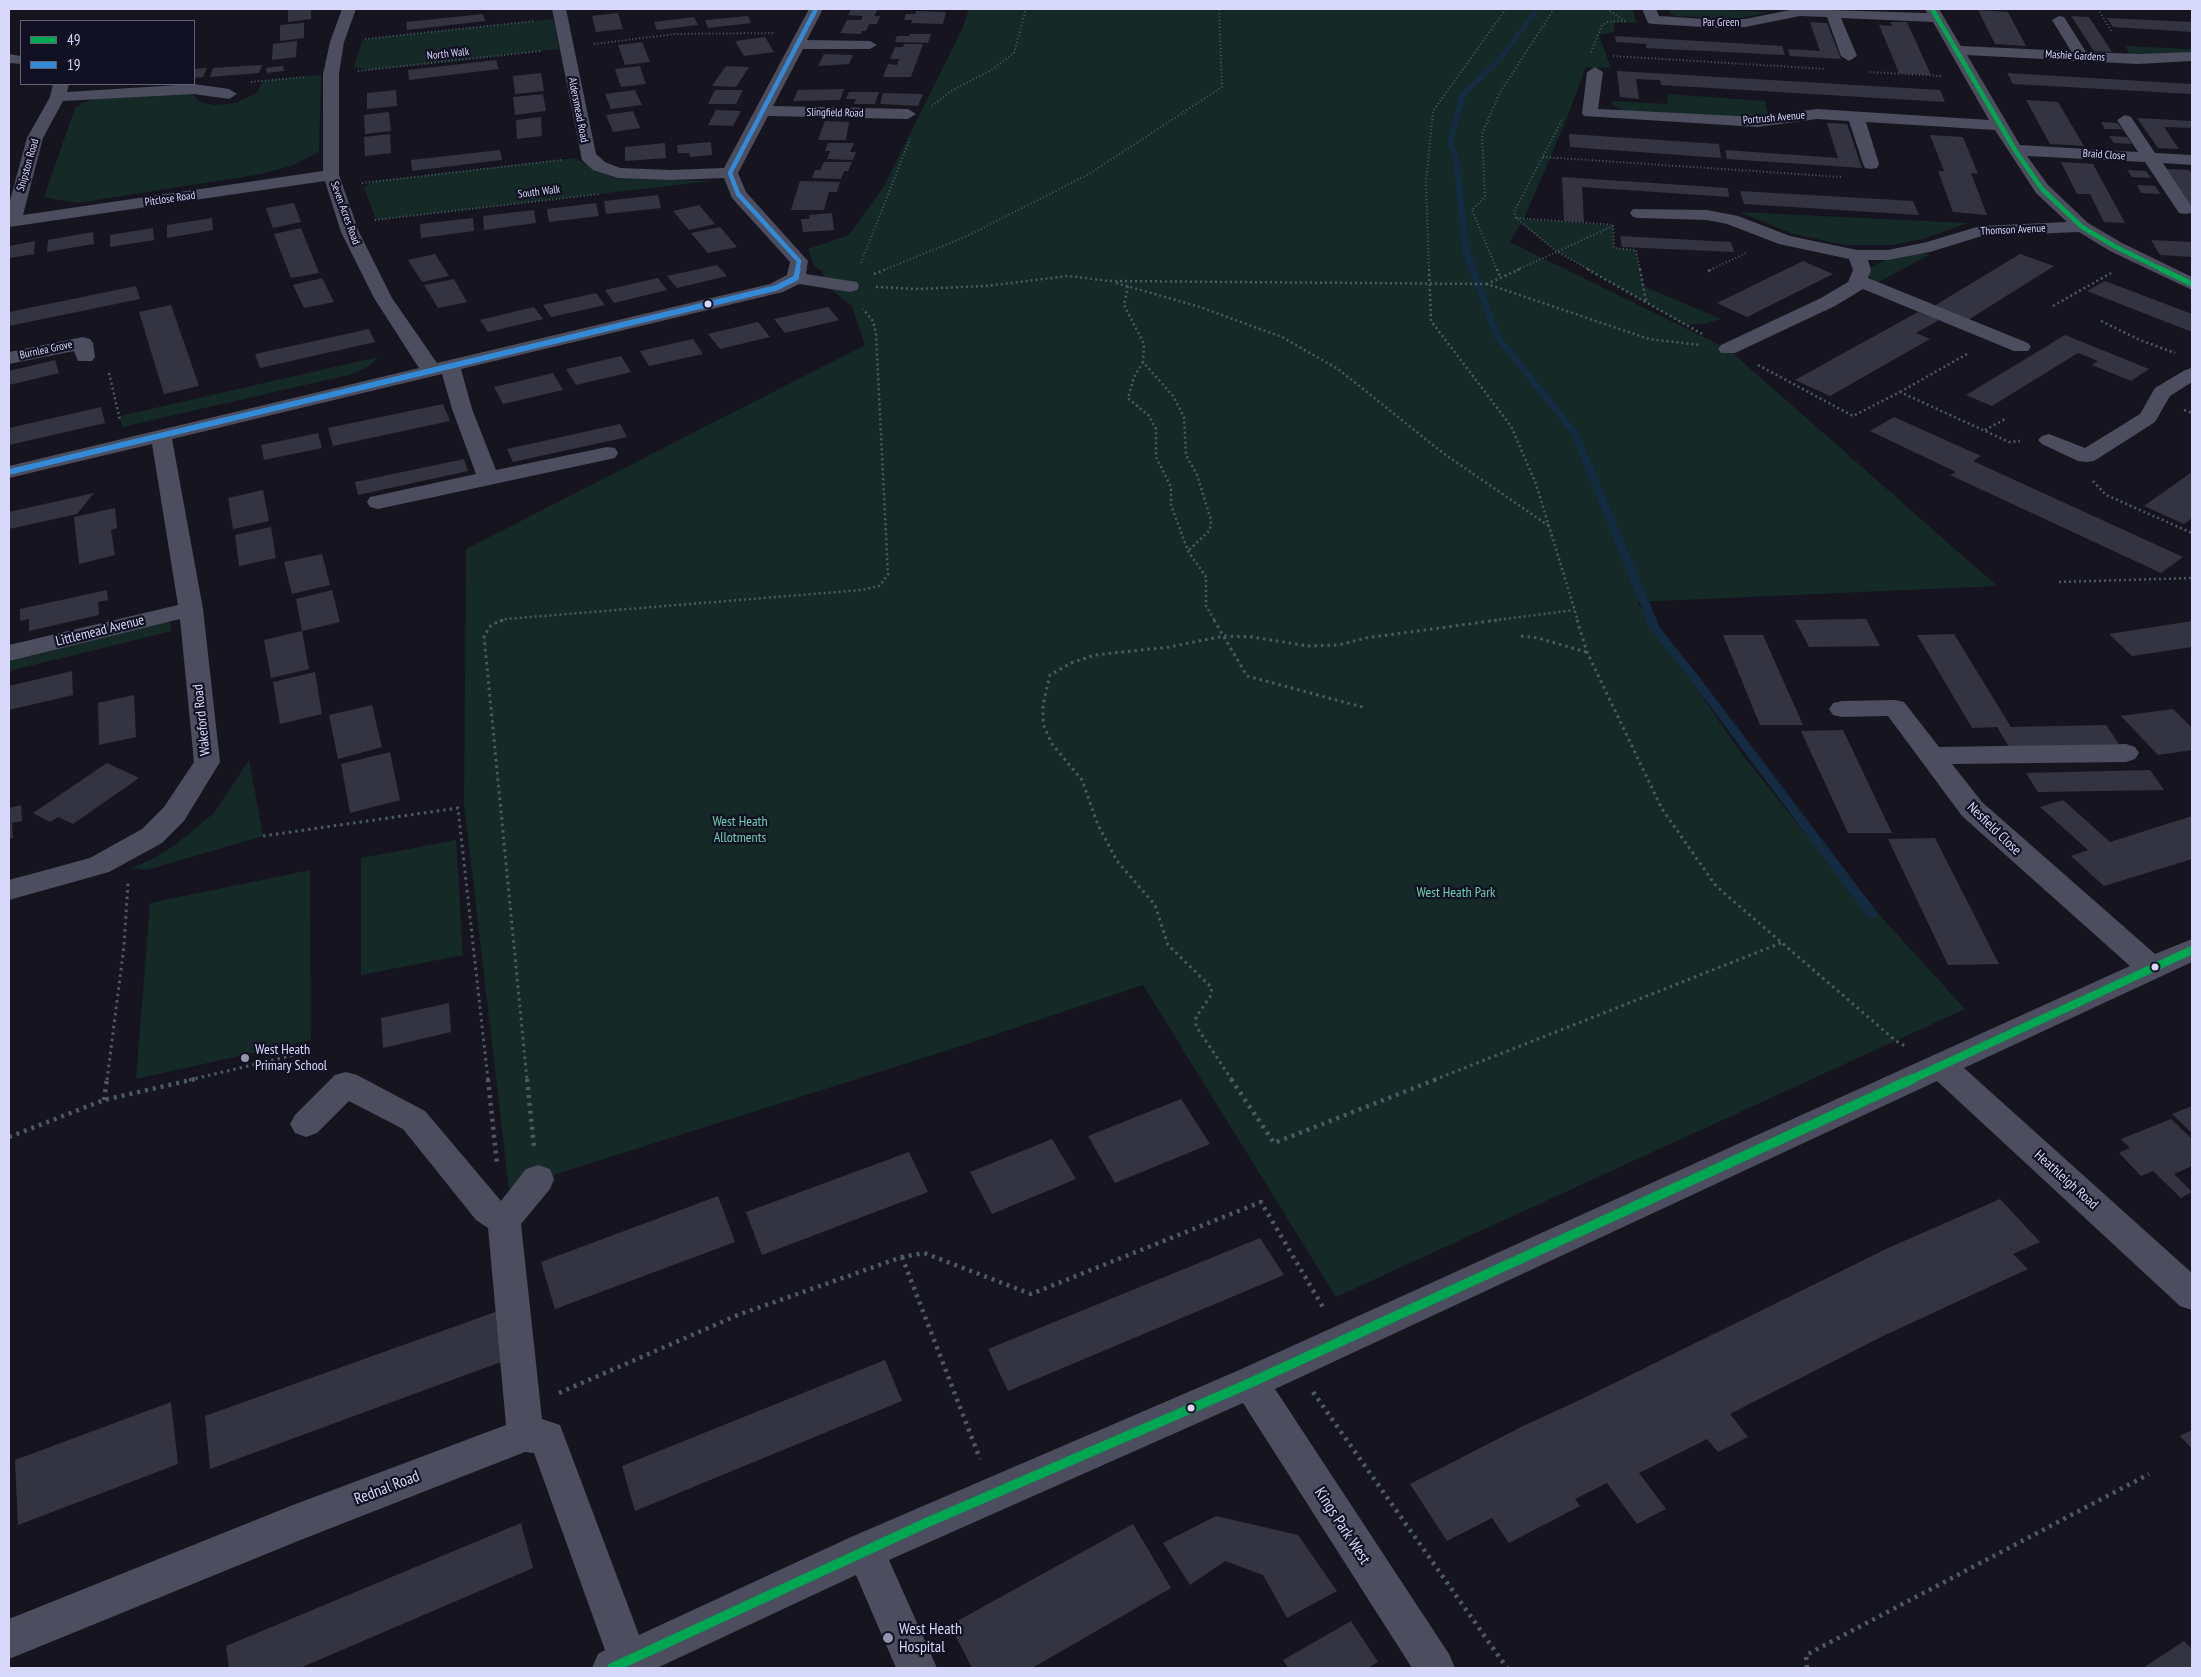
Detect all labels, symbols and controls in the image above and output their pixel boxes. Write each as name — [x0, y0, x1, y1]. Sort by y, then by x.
street label: Par Green — [1703, 16, 1739, 30]
legend — [20, 20, 195, 85]
text: 49 — [67, 30, 81, 49]
street label: North Walk — [426, 45, 470, 63]
street label: Mashie Gardens — [2045, 48, 2105, 64]
text: 19 — [67, 55, 81, 74]
street label: Aldersmead Road — [565, 76, 591, 144]
street label: Slingfield Road — [806, 106, 864, 120]
street label: Portrush Avenue — [1742, 109, 1806, 127]
street label: Shipston Road — [14, 137, 42, 193]
street label: Braid Close — [2082, 147, 2126, 163]
street label: Seven Acres Road — [327, 180, 363, 246]
street label: South Walk — [517, 183, 561, 201]
street label: Pitclose Road — [144, 189, 196, 209]
street label: Thomson Avenue — [1980, 222, 2046, 238]
unlabelled marker — [703, 299, 713, 309]
street label: Burnlea Grove — [18, 338, 74, 362]
street label: Littlemead Avenue — [54, 612, 146, 650]
street label: Wakeford Road — [190, 683, 214, 757]
street label: Nesfield Close — [1964, 799, 2024, 859]
park label: West Heath Allotments — [712, 814, 768, 846]
park label: West Heath Park — [1417, 885, 1495, 901]
unlabelled marker — [2150, 962, 2160, 972]
place label: West Heath Primary School — [255, 1042, 327, 1074]
marker: West Heath Primary School — [239, 1052, 251, 1064]
street label: Heathleigh Road — [2031, 1147, 2101, 1213]
unlabelled marker — [1186, 1403, 1196, 1413]
street label: Rednal Road — [352, 1467, 422, 1509]
street label: Kings Park West — [1310, 1484, 1374, 1568]
place label: West Heath Hospital — [899, 1619, 962, 1657]
marker: West Heath Hospital — [881, 1631, 895, 1645]

